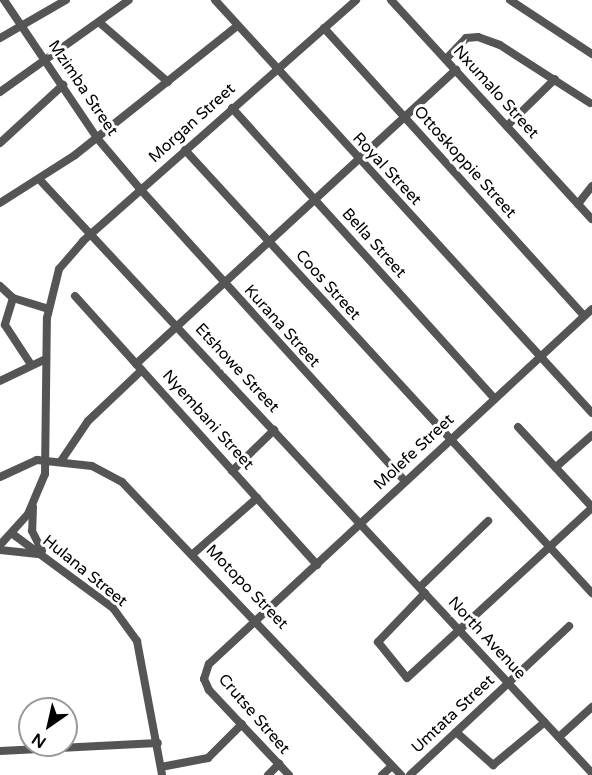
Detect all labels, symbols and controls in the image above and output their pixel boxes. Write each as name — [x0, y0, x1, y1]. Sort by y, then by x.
street label: Mzimba Street — [44, 37, 122, 139]
street label: Nxumalo Street — [449, 42, 543, 142]
street label: Morgan Street — [145, 79, 239, 167]
street label: Ottoskoppie Street — [410, 102, 520, 222]
street label: Royal Street — [348, 129, 426, 209]
street label: Bella Street — [338, 204, 410, 282]
street label: Coos Street — [291, 246, 365, 324]
street label: Kurana Street — [240, 281, 324, 371]
street label: Etshowe Street — [191, 320, 283, 416]
street label: Nyembani Street — [158, 366, 258, 474]
street label: Molefe Street — [370, 410, 458, 494]
street label: Hulana Street — [39, 531, 131, 611]
street label: Motopo Street — [202, 541, 292, 633]
street label: North Avenue — [444, 593, 530, 683]
street label: Crutse Street — [214, 670, 294, 758]
street label: Umtata Street — [408, 671, 498, 757]
north arrow — [18, 697, 78, 757]
text: N — [28, 728, 50, 752]

